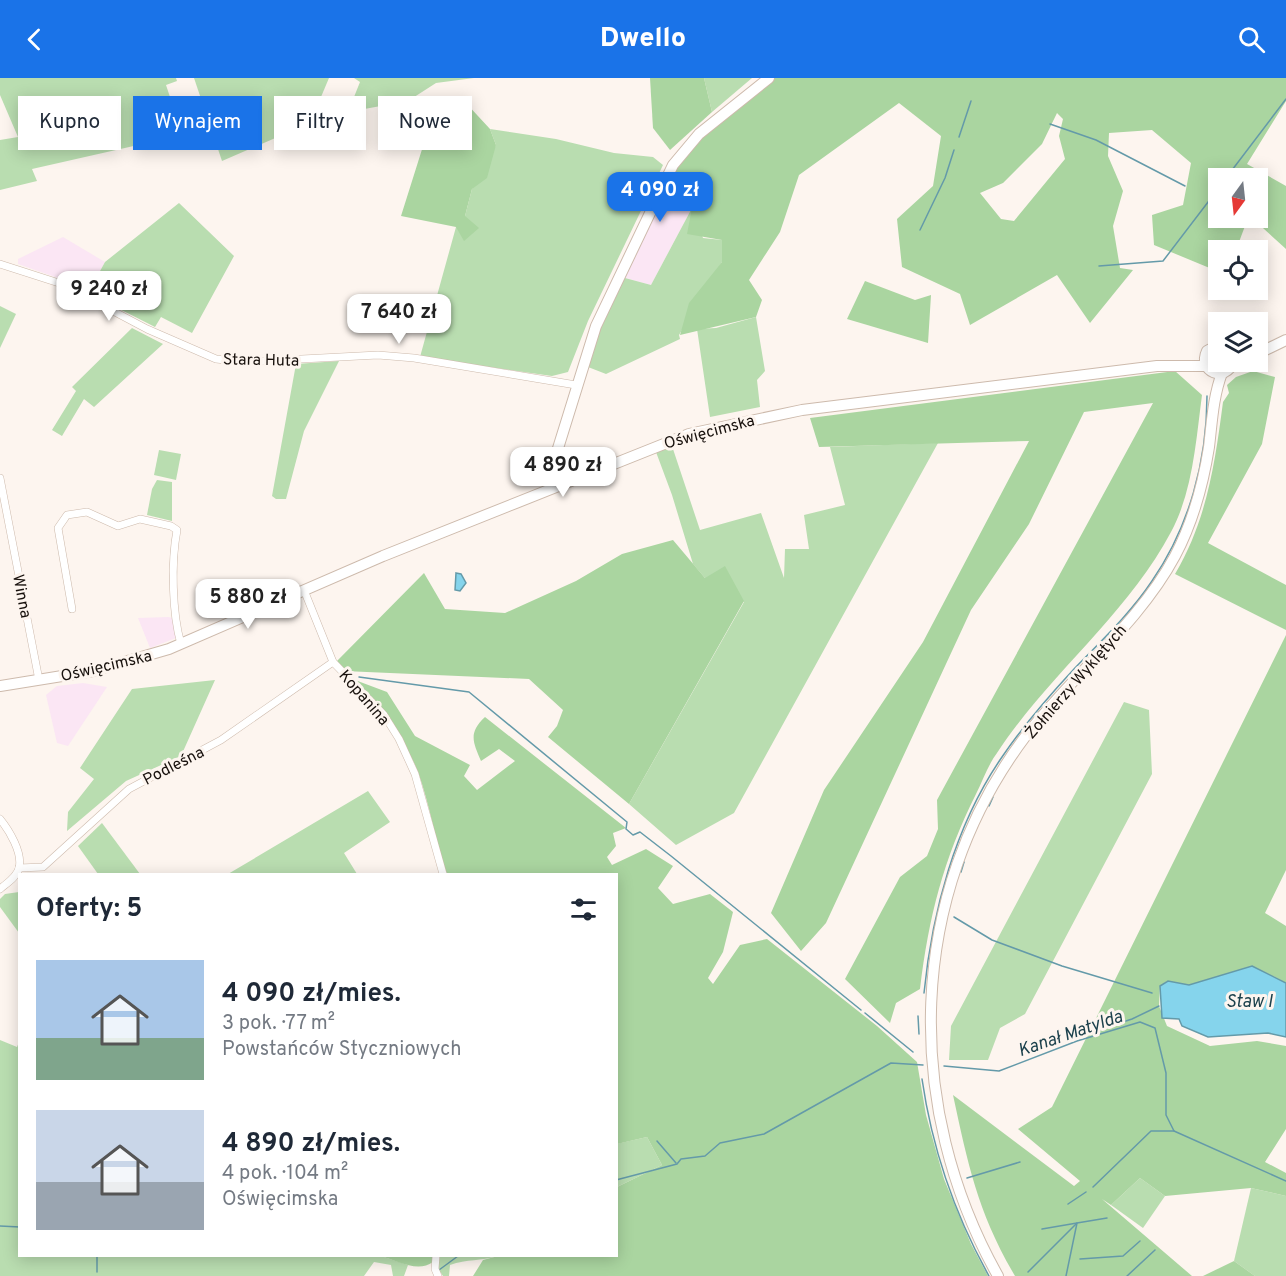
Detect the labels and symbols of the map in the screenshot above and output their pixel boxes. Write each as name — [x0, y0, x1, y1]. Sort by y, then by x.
north arrow — [1208, 168, 1268, 228]
pin: 4 090 zł — [598, 172, 722, 223]
pin: 9 240 zł — [47, 271, 171, 322]
pin: 7 640 zł — [337, 294, 461, 345]
street label: Stara Huta — [223, 350, 299, 372]
street label: Oświęcimska — [662, 411, 757, 455]
pin: 4 890 zł — [501, 447, 625, 498]
street label: Winna — [7, 573, 35, 620]
pin: 5 880 zł — [186, 579, 310, 630]
street label: Żołnierzy Wyklętych — [1021, 620, 1132, 744]
street label: Oświęcimska — [59, 647, 154, 687]
street label: Kopanina — [334, 666, 393, 730]
street label: Podleśna — [140, 743, 208, 791]
water label: Staw I — [1226, 991, 1274, 1014]
water label: Kanał Matylda — [1015, 1006, 1127, 1063]

